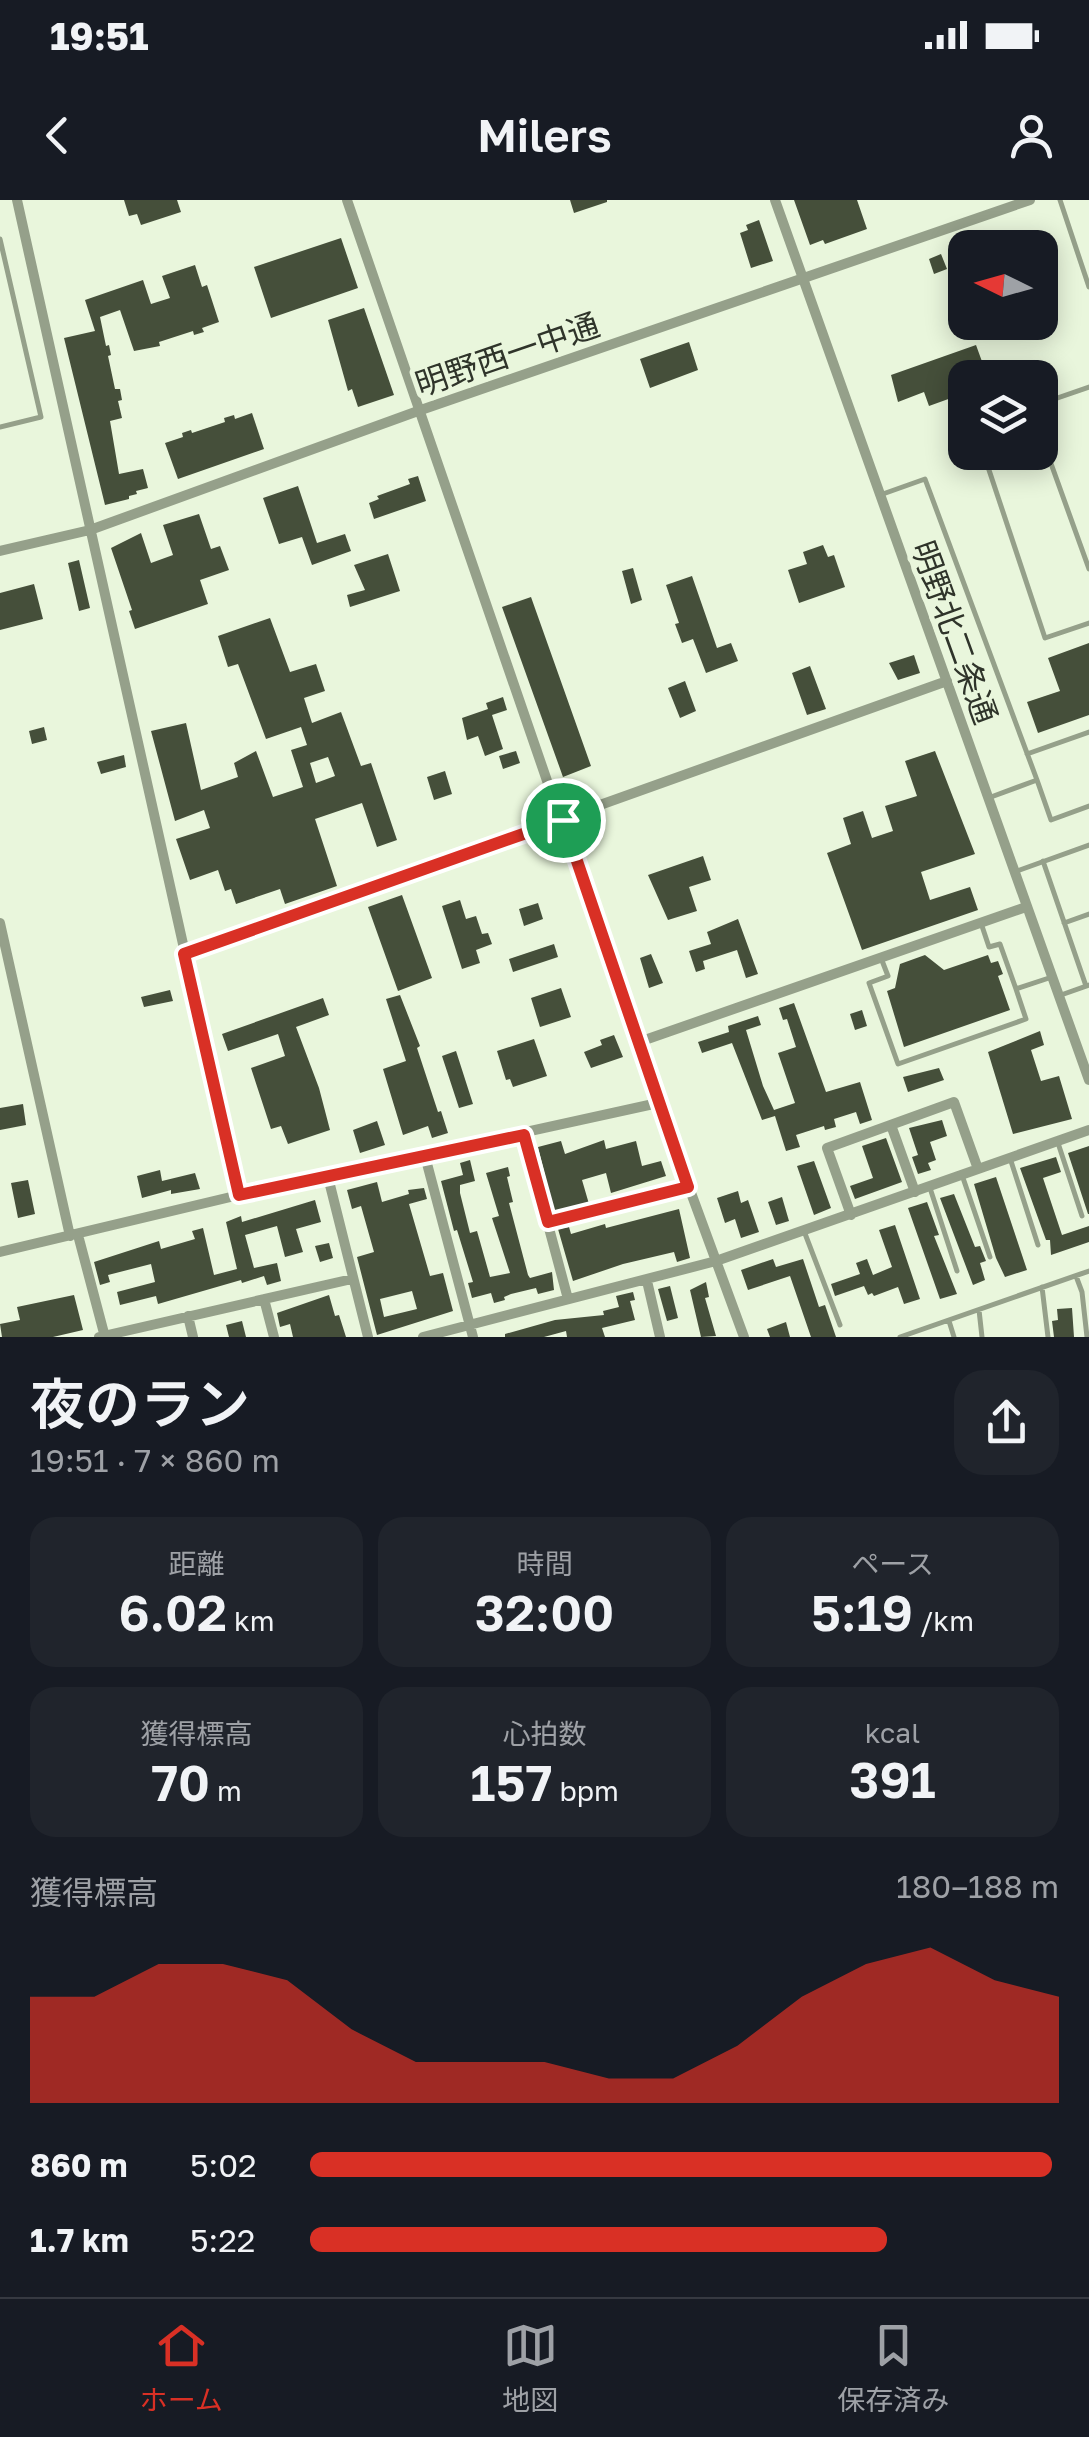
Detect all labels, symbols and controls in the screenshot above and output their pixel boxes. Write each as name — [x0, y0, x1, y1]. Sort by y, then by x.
text: 19:51 — [50, 13, 149, 58]
icon: back — [30, 108, 85, 163]
text: Milers — [477, 108, 612, 162]
icon: person — [1004, 108, 1059, 163]
north arrow — [948, 230, 1058, 340]
map controls — [948, 230, 1058, 470]
street label: 明野西一中通 — [410, 305, 604, 403]
button: layers — [948, 360, 1058, 470]
street label: 明野北二条通 — [904, 535, 1006, 729]
pin — [521, 778, 606, 863]
icon: arrive — [536, 793, 591, 848]
text: 夜のラン — [30, 1370, 250, 1436]
button: share — [954, 1370, 1059, 1475]
text: 19:51 · 7 × 860 m — [30, 1441, 280, 1479]
text: 距離 — [168, 1547, 225, 1580]
text: 時間 — [516, 1547, 573, 1580]
text: ペース — [851, 1547, 934, 1580]
text: 6.02 — [118, 1582, 227, 1642]
text: 32:00 — [475, 1582, 614, 1642]
text: 5:19 — [811, 1582, 913, 1642]
text: km — [227, 1604, 275, 1637]
text: /km — [913, 1604, 974, 1637]
text: kcal — [865, 1716, 920, 1749]
text: 獲得標高 — [140, 1717, 253, 1750]
text: 心拍数 — [502, 1717, 587, 1750]
text: 391 — [849, 1749, 936, 1809]
text: 70 — [151, 1752, 210, 1812]
text: 157 — [470, 1752, 552, 1812]
text: m — [210, 1774, 242, 1807]
text: bpm — [552, 1774, 619, 1807]
text: 180–188 m — [896, 1867, 1059, 1905]
text: 獲得標高 — [30, 1873, 158, 1911]
text: 860 m — [30, 2146, 128, 2184]
text: 5:02 — [190, 2146, 257, 2184]
text: 1.7 km — [30, 2221, 129, 2259]
text: 5:22 — [190, 2221, 255, 2259]
tab: ホーム — [140, 2318, 223, 2418]
tab: 地図 — [502, 2318, 558, 2418]
tab: 保存済み — [837, 2318, 949, 2418]

